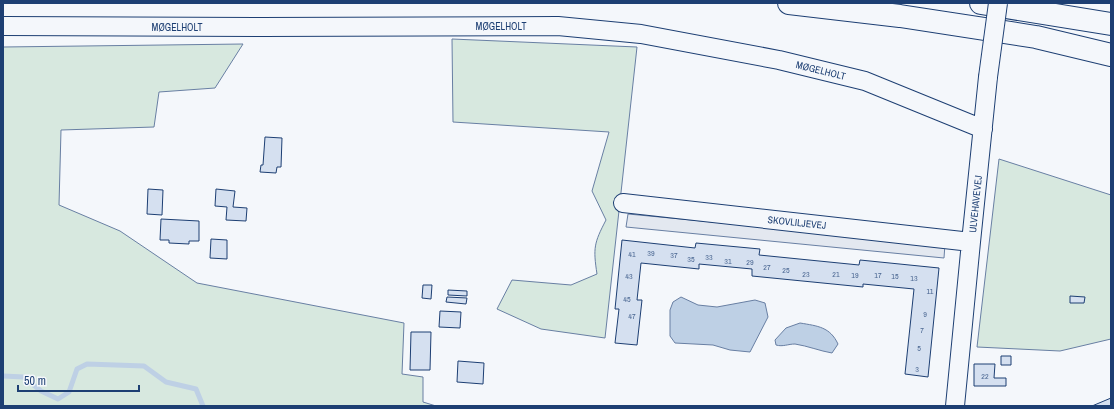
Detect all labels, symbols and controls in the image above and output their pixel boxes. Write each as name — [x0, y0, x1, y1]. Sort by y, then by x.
street label: MØGELHOLT — [476, 20, 526, 33]
street label: MØGELHOLT — [152, 21, 202, 34]
street label: MØGELHOLT — [795, 58, 847, 83]
street label: ULVEHAVEVEJ — [966, 175, 985, 233]
street label: SKOVLILJEVEJ — [767, 213, 827, 232]
house number: 39 — [647, 248, 655, 258]
house number: 41 — [628, 249, 636, 259]
house number: 37 — [670, 250, 678, 260]
house number: 33 — [705, 252, 713, 262]
house number: 35 — [687, 254, 695, 264]
house number: 31 — [724, 256, 732, 266]
house number: 29 — [746, 257, 754, 267]
house number: 27 — [763, 262, 771, 272]
house number: 25 — [782, 265, 790, 275]
house number: 23 — [802, 269, 810, 279]
house number: 21 — [832, 269, 840, 279]
house number: 19 — [851, 270, 859, 280]
house number: 17 — [874, 270, 882, 280]
house number: 43 — [625, 271, 633, 281]
house number: 15 — [891, 271, 899, 281]
house number: 13 — [910, 273, 918, 283]
house number: 11 — [927, 286, 934, 296]
house number: 45 — [623, 294, 631, 304]
house number: 9 — [923, 309, 927, 319]
house number: 47 — [628, 311, 636, 321]
house number: 7 — [920, 325, 924, 335]
house number: 5 — [917, 343, 921, 353]
house number: 3 — [915, 364, 919, 374]
scale bar — [18, 367, 139, 393]
house number: 22 — [981, 371, 989, 381]
text: 50 m — [24, 373, 46, 389]

